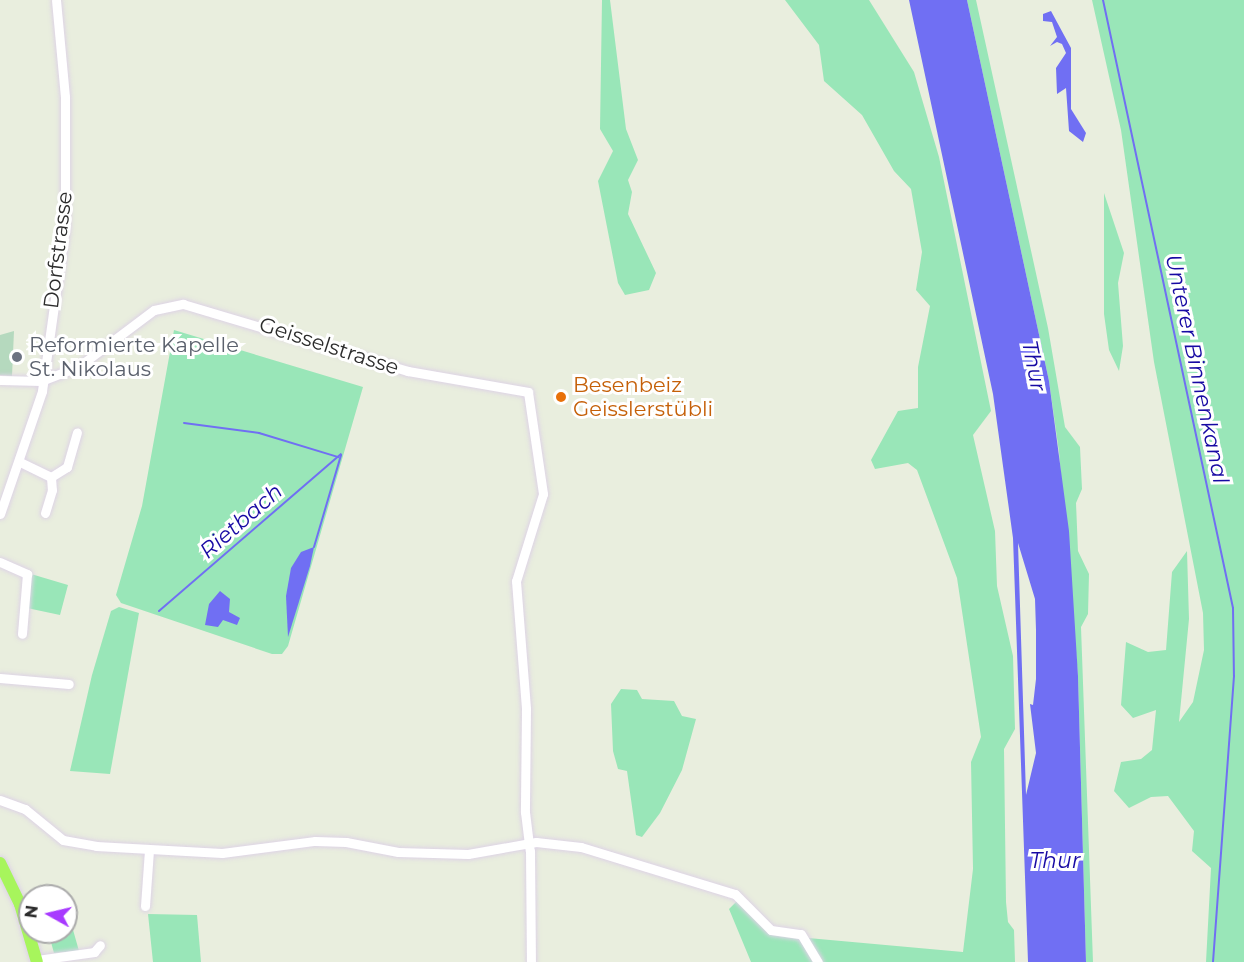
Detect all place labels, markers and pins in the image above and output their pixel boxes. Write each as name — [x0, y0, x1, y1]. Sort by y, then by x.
place label: Reformierte Kapelle St. Nikolaus — [29, 332, 239, 382]
marker: Reformierte Kapelle St. Nikolaus — [10, 350, 24, 364]
place label: Besenbeiz Geisslerstübli — [573, 372, 713, 422]
marker: Besenbeiz Geisslerstübli — [554, 390, 568, 404]

